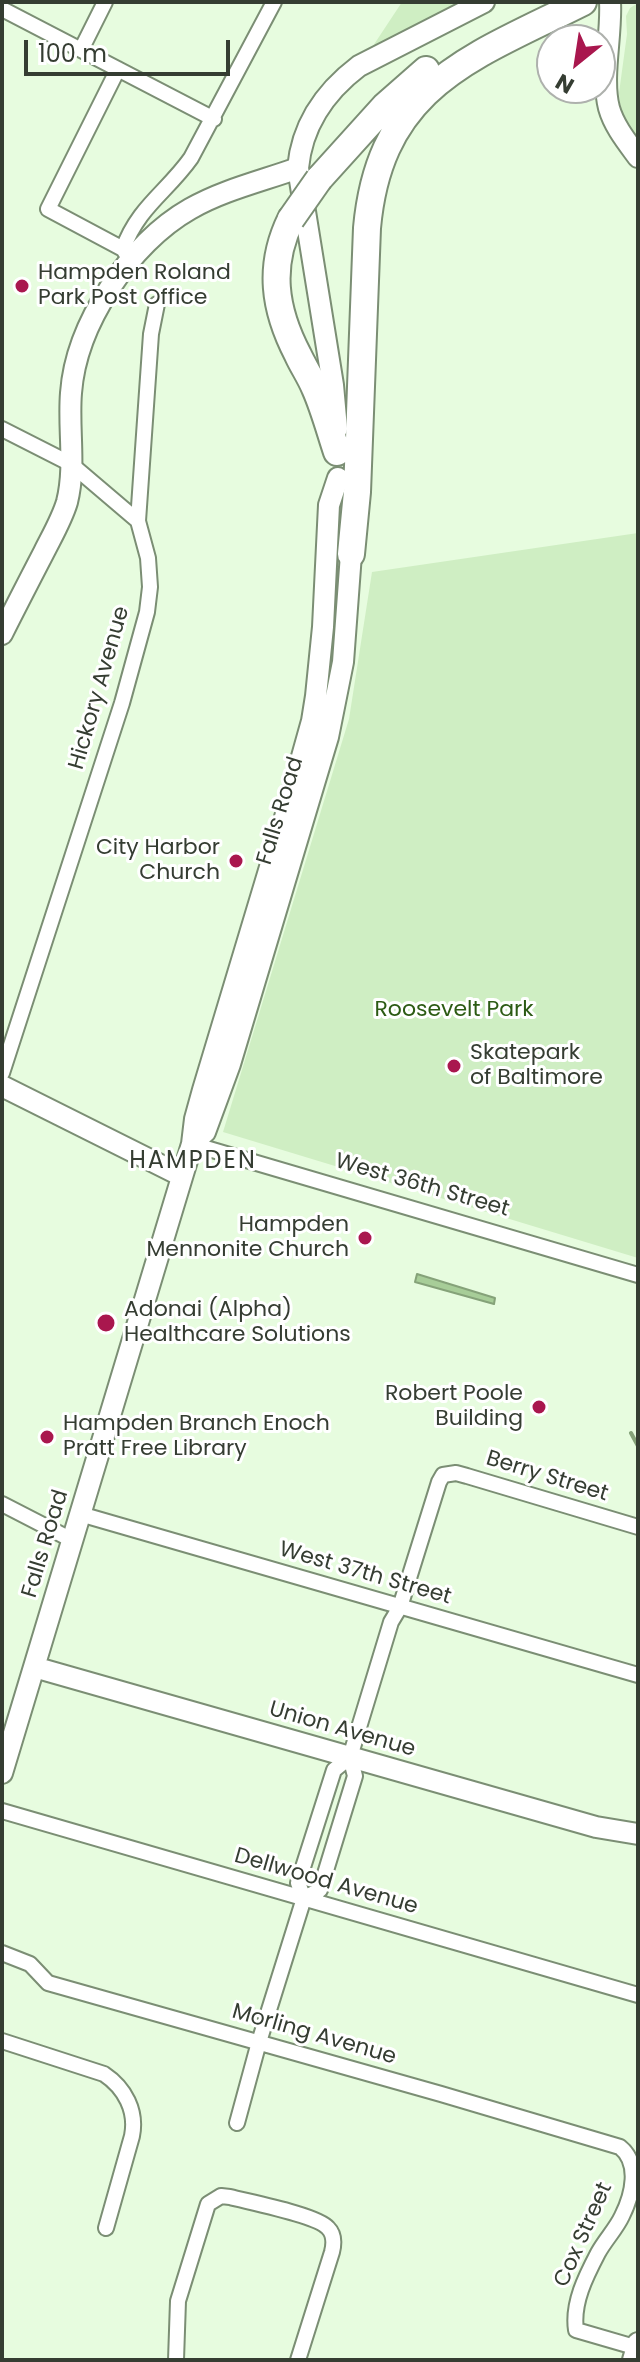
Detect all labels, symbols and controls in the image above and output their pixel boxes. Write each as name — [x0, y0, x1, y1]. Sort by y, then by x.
scale bar — [28, 24, 234, 74]
north arrow — [536, 24, 616, 104]
text: 100 m — [38, 37, 107, 70]
text: N — [550, 66, 580, 101]
place label: Hampden Roland Park Post Office — [38, 260, 231, 312]
marker: Hampden Roland Park Post Office — [13, 277, 31, 295]
street label: Hickory Avenue — [64, 603, 136, 773]
street label: Falls Road — [252, 754, 310, 868]
place label: City Harbor Church — [96, 835, 220, 886]
marker: City Harbor Church — [227, 852, 245, 870]
park label: Roosevelt Park — [374, 997, 534, 1023]
place label: Skatepark of Baltimore — [470, 1040, 603, 1092]
marker: Skatepark of Baltimore — [445, 1057, 463, 1075]
district label: HAMPDEN — [129, 1148, 257, 1176]
street label: West 36th Street — [332, 1149, 512, 1223]
place label: Hampden Mennonite Church — [146, 1212, 349, 1264]
marker: Hampden Mennonite Church — [356, 1229, 374, 1247]
place label: Adonai (Alpha) Healthcare Solutions — [124, 1297, 351, 1348]
marker: Adonai (Alpha) Healthcare Solutions — [95, 1312, 117, 1334]
place label: Robert Poole Building — [385, 1381, 523, 1432]
marker: Robert Poole Building — [530, 1398, 548, 1416]
place label: Hampden Branch Enoch Pratt Free Library — [63, 1411, 330, 1462]
marker: Hampden Branch Enoch Pratt Free Library — [38, 1428, 56, 1446]
street label: Berry Street — [483, 1446, 611, 1508]
street label: Falls Road — [17, 1487, 75, 1601]
street label: West 37th Street — [276, 1537, 454, 1611]
street label: Union Avenue — [266, 1697, 418, 1763]
street label: Dellwood Avenue — [231, 1843, 421, 1921]
street label: Morling Avenue — [229, 1999, 399, 2071]
street label: Cox Street — [549, 2179, 619, 2291]

